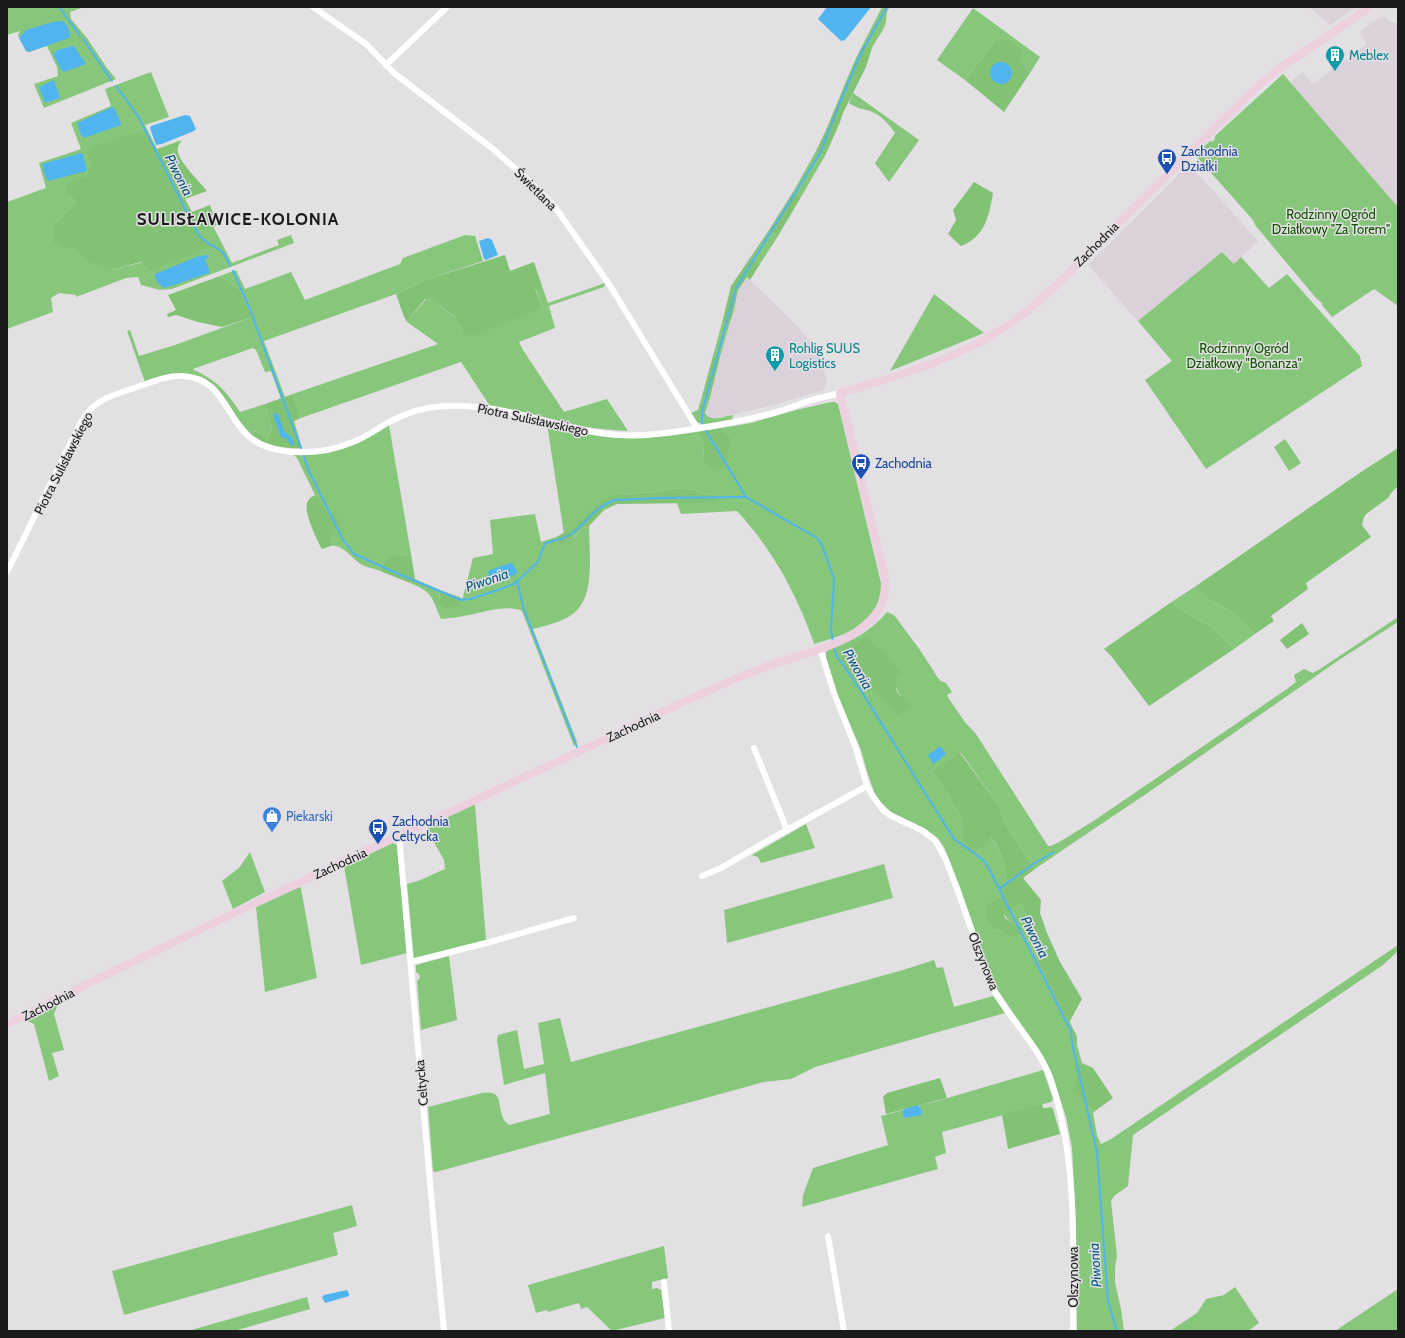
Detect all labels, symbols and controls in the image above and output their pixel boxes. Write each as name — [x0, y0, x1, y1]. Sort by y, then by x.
building icon: Meblex — [1324, 44, 1346, 72]
place label: Meblex — [1349, 47, 1390, 63]
place label: Zachodnia Działki — [1181, 143, 1239, 174]
bus stop icon: Zachodnia Działki — [1156, 147, 1178, 175]
water label: Piwonia — [161, 151, 197, 199]
street label: Świetlana — [511, 164, 561, 214]
park label: Rodzinny Ogród Działkowy "Za Torem" — [1272, 206, 1390, 237]
district label: SULISŁAWICE-KOLONIA — [137, 209, 339, 229]
street label: Zachodnia — [1070, 218, 1122, 270]
place label: Rohlig SUUS Logistics — [789, 340, 860, 371]
park label: Rodzinny Ogród Działkowy "Bonanza" — [1186, 340, 1302, 371]
building icon: Rohlig SUUS Logistics — [764, 344, 786, 372]
street label: Piotra Sulisławskiego — [476, 399, 590, 439]
street label: Piotra Sulisławskiego — [30, 409, 96, 517]
bus stop icon: Zachodnia — [850, 452, 872, 480]
place label: Zachodnia — [875, 455, 933, 471]
water label: Piwonia — [463, 564, 511, 596]
water label: Piwonia — [839, 645, 877, 693]
street label: Zachodnia — [604, 706, 663, 745]
shop icon: Piekarski — [261, 805, 283, 833]
place label: Piekarski — [286, 808, 333, 824]
place label: Zachodnia Celtycka — [392, 813, 450, 844]
bus stop icon: Zachodnia Celtycka — [367, 817, 389, 845]
street label: Zachodnia — [311, 843, 370, 882]
water label: Piwonia — [1017, 913, 1053, 961]
street label: Olszynowa — [965, 930, 1003, 993]
street label: Zachodnia — [19, 984, 78, 1024]
street label: Celtycka — [411, 1059, 431, 1107]
water label: Piwonia — [1084, 1242, 1106, 1288]
street label: Olszynowa — [1065, 1246, 1081, 1308]

